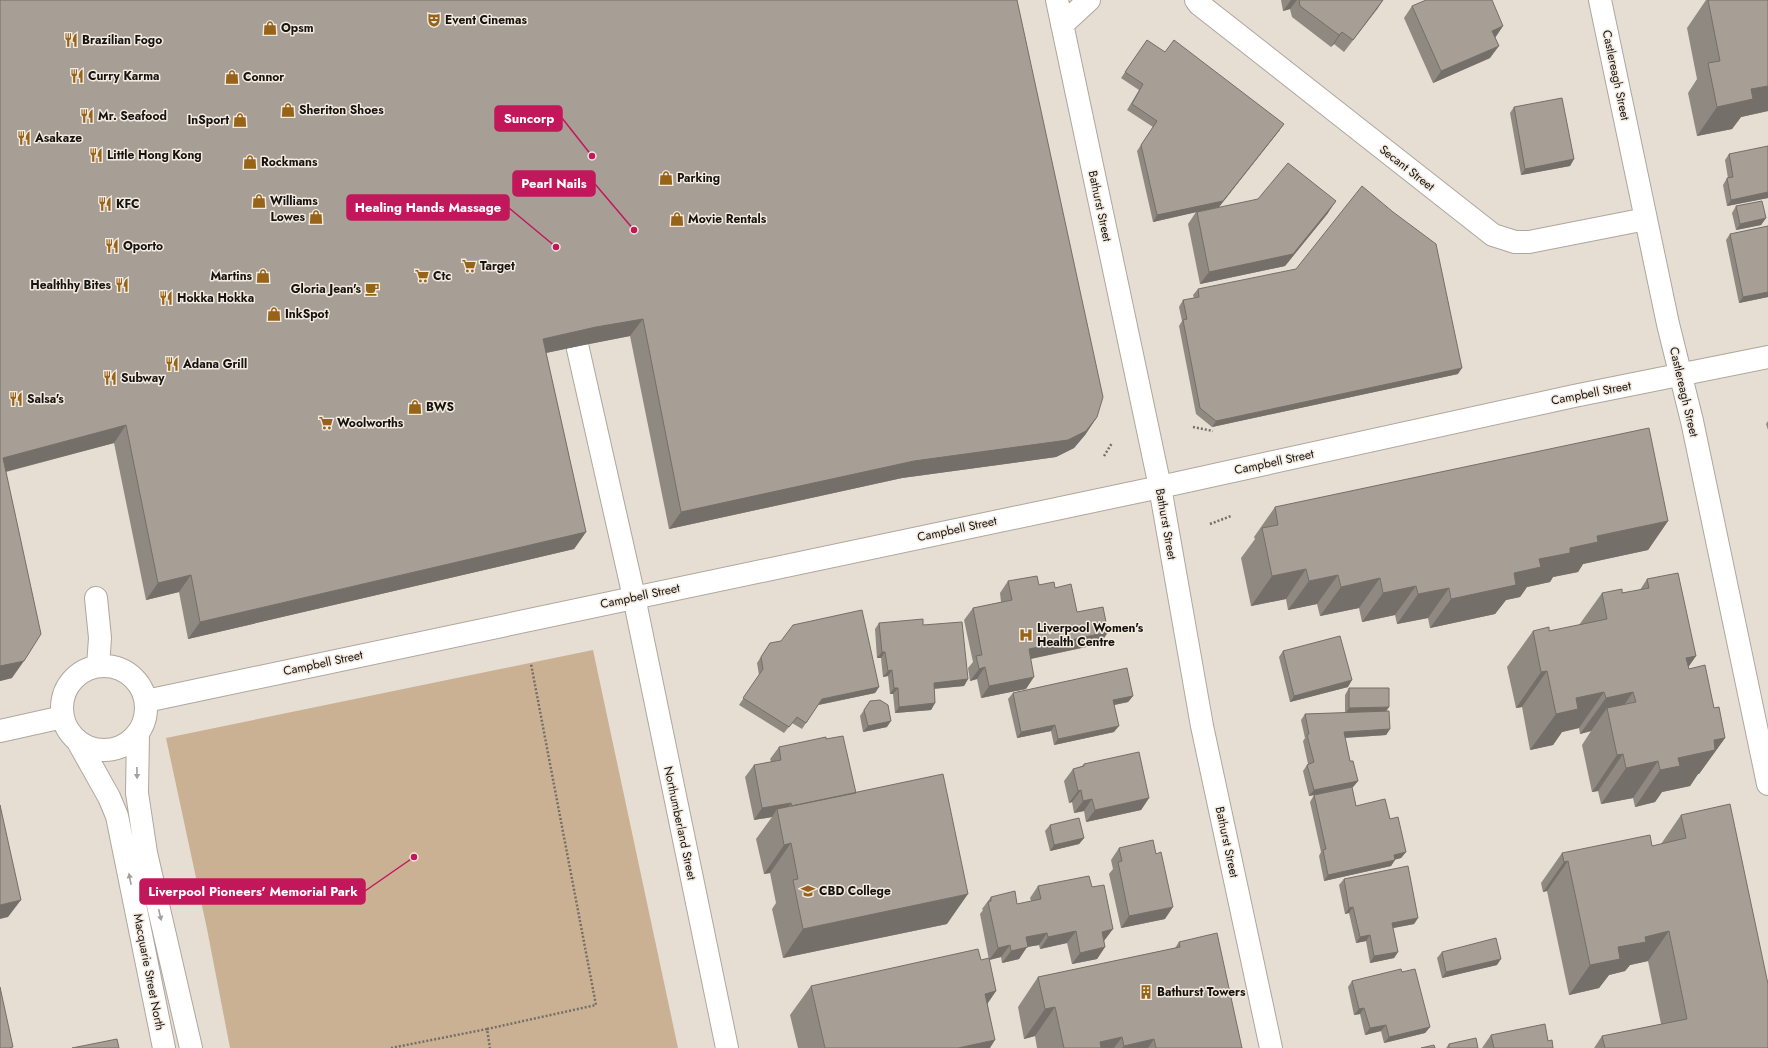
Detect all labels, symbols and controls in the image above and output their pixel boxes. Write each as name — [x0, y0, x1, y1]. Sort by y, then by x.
place label: Event Cinemas — [445, 11, 527, 29]
theatre icon: Event Cinemas — [426, 12, 442, 28]
place label: Opsm — [281, 19, 314, 37]
shop icon: Opsm — [262, 20, 278, 36]
street label: Castlereagh Street — [1598, 28, 1634, 122]
place label: Brazilian Fogo — [82, 31, 162, 49]
restaurant icon: Brazilian Fogo — [63, 32, 79, 48]
place label: Curry Karma — [88, 67, 160, 85]
restaurant icon: Curry Karma — [69, 68, 85, 84]
place label: Connor — [243, 68, 284, 86]
shop icon: Connor — [224, 69, 240, 85]
place label: Sheriton Shoes — [299, 101, 384, 119]
shop icon: Sheriton Shoes — [280, 102, 296, 118]
callout: Suncorp — [495, 106, 562, 131]
place label: Mr. Seafood — [98, 107, 167, 125]
restaurant icon: Mr. Seafood — [79, 108, 95, 124]
text: Suncorp — [504, 109, 554, 128]
place label: InSport — [188, 111, 229, 129]
shop icon: InSport — [232, 112, 248, 128]
place label: Asakaze — [34, 129, 82, 147]
restaurant icon: Asakaze — [16, 130, 32, 146]
street label: Secant Street — [1376, 141, 1439, 195]
place label: Little Hong Kong — [107, 146, 202, 164]
restaurant icon: Little Hong Kong — [88, 147, 104, 163]
place label: Rockmans — [261, 153, 318, 171]
shop icon: Rockmans — [242, 154, 258, 170]
place label: Parking — [677, 169, 720, 187]
street label: Bathurst Street — [1084, 169, 1116, 243]
shop icon: Parking — [658, 170, 674, 186]
callout: Pearl Nails — [513, 171, 595, 196]
text: Pearl Nails — [521, 174, 587, 193]
place label: Williams — [270, 192, 318, 210]
shop icon: Williams — [251, 193, 267, 209]
place label: KFC — [116, 195, 139, 213]
callout: Healing Hands Massage — [347, 195, 509, 220]
restaurant icon: KFC — [97, 196, 113, 212]
text: Healing Hands Massage — [355, 198, 502, 217]
place label: Lowes — [270, 208, 306, 226]
shop icon: Lowes — [308, 209, 324, 225]
place label: Movie Rentals — [688, 210, 767, 228]
shop icon: Movie Rentals — [669, 211, 685, 227]
place label: Oporto — [123, 237, 163, 255]
restaurant icon: Oporto — [104, 238, 120, 254]
place label: Target — [480, 257, 515, 275]
supermarket icon: Target — [461, 258, 477, 274]
place label: Martins — [210, 267, 253, 285]
place label: Ctc — [433, 267, 451, 285]
shop icon: Martins — [255, 268, 271, 284]
supermarket icon: Ctc — [414, 268, 430, 284]
place label: Healthhy Bites — [30, 276, 112, 294]
restaurant icon: Healthhy Bites — [114, 277, 130, 293]
place label: Gloria Jean's — [291, 280, 362, 298]
cafe icon: Gloria Jean's — [364, 281, 380, 297]
place label: Hokka Hokka — [177, 289, 254, 307]
restaurant icon: Hokka Hokka — [158, 290, 174, 306]
place label: InkSpot — [285, 305, 329, 323]
shop icon: InkSpot — [266, 306, 282, 322]
street label: Castlereagh Street — [1665, 345, 1703, 439]
place label: Adana Grill — [182, 355, 247, 373]
restaurant icon: Adana Grill — [164, 356, 180, 372]
place label: Subway — [121, 369, 165, 387]
restaurant icon: Subway — [102, 370, 118, 386]
street label: Campbell Street — [1550, 376, 1633, 410]
place label: Salsa's — [27, 390, 64, 408]
restaurant icon: Salsa's — [8, 391, 24, 407]
place label: BWS — [426, 398, 455, 416]
shop icon: BWS — [407, 399, 423, 415]
place label: Woolworths — [337, 414, 404, 432]
supermarket icon: Woolworths — [318, 415, 334, 431]
street label: Campbell Street — [1233, 445, 1316, 479]
street label: Bathurst Street — [1151, 487, 1181, 561]
street label: Campbell Street — [916, 512, 999, 546]
street label: Campbell Street — [599, 579, 682, 613]
place label: Liverpool Women's Health Centre — [1037, 619, 1144, 651]
hospital icon: Liverpool Women's Health Centre — [1018, 627, 1034, 643]
street label: Campbell Street — [282, 646, 365, 680]
street label: Northumberland Street — [659, 764, 701, 882]
one-way arrow — [134, 767, 140, 780]
street label: Bathurst Street — [1211, 805, 1243, 879]
one-way arrow — [127, 872, 133, 885]
callout: Liverpool Pioneers' Memorial Park — [140, 879, 365, 904]
text: Liverpool Pioneers' Memorial Park — [148, 882, 358, 901]
place label: CBD College — [819, 882, 891, 900]
school or university icon: CBD College — [800, 883, 816, 899]
one-way arrow — [157, 909, 163, 921]
street label: Macquarie Street North — [129, 912, 169, 1032]
place label: Bathurst Towers — [1157, 983, 1246, 1001]
building icon: Bathurst Towers — [1138, 984, 1154, 1000]

